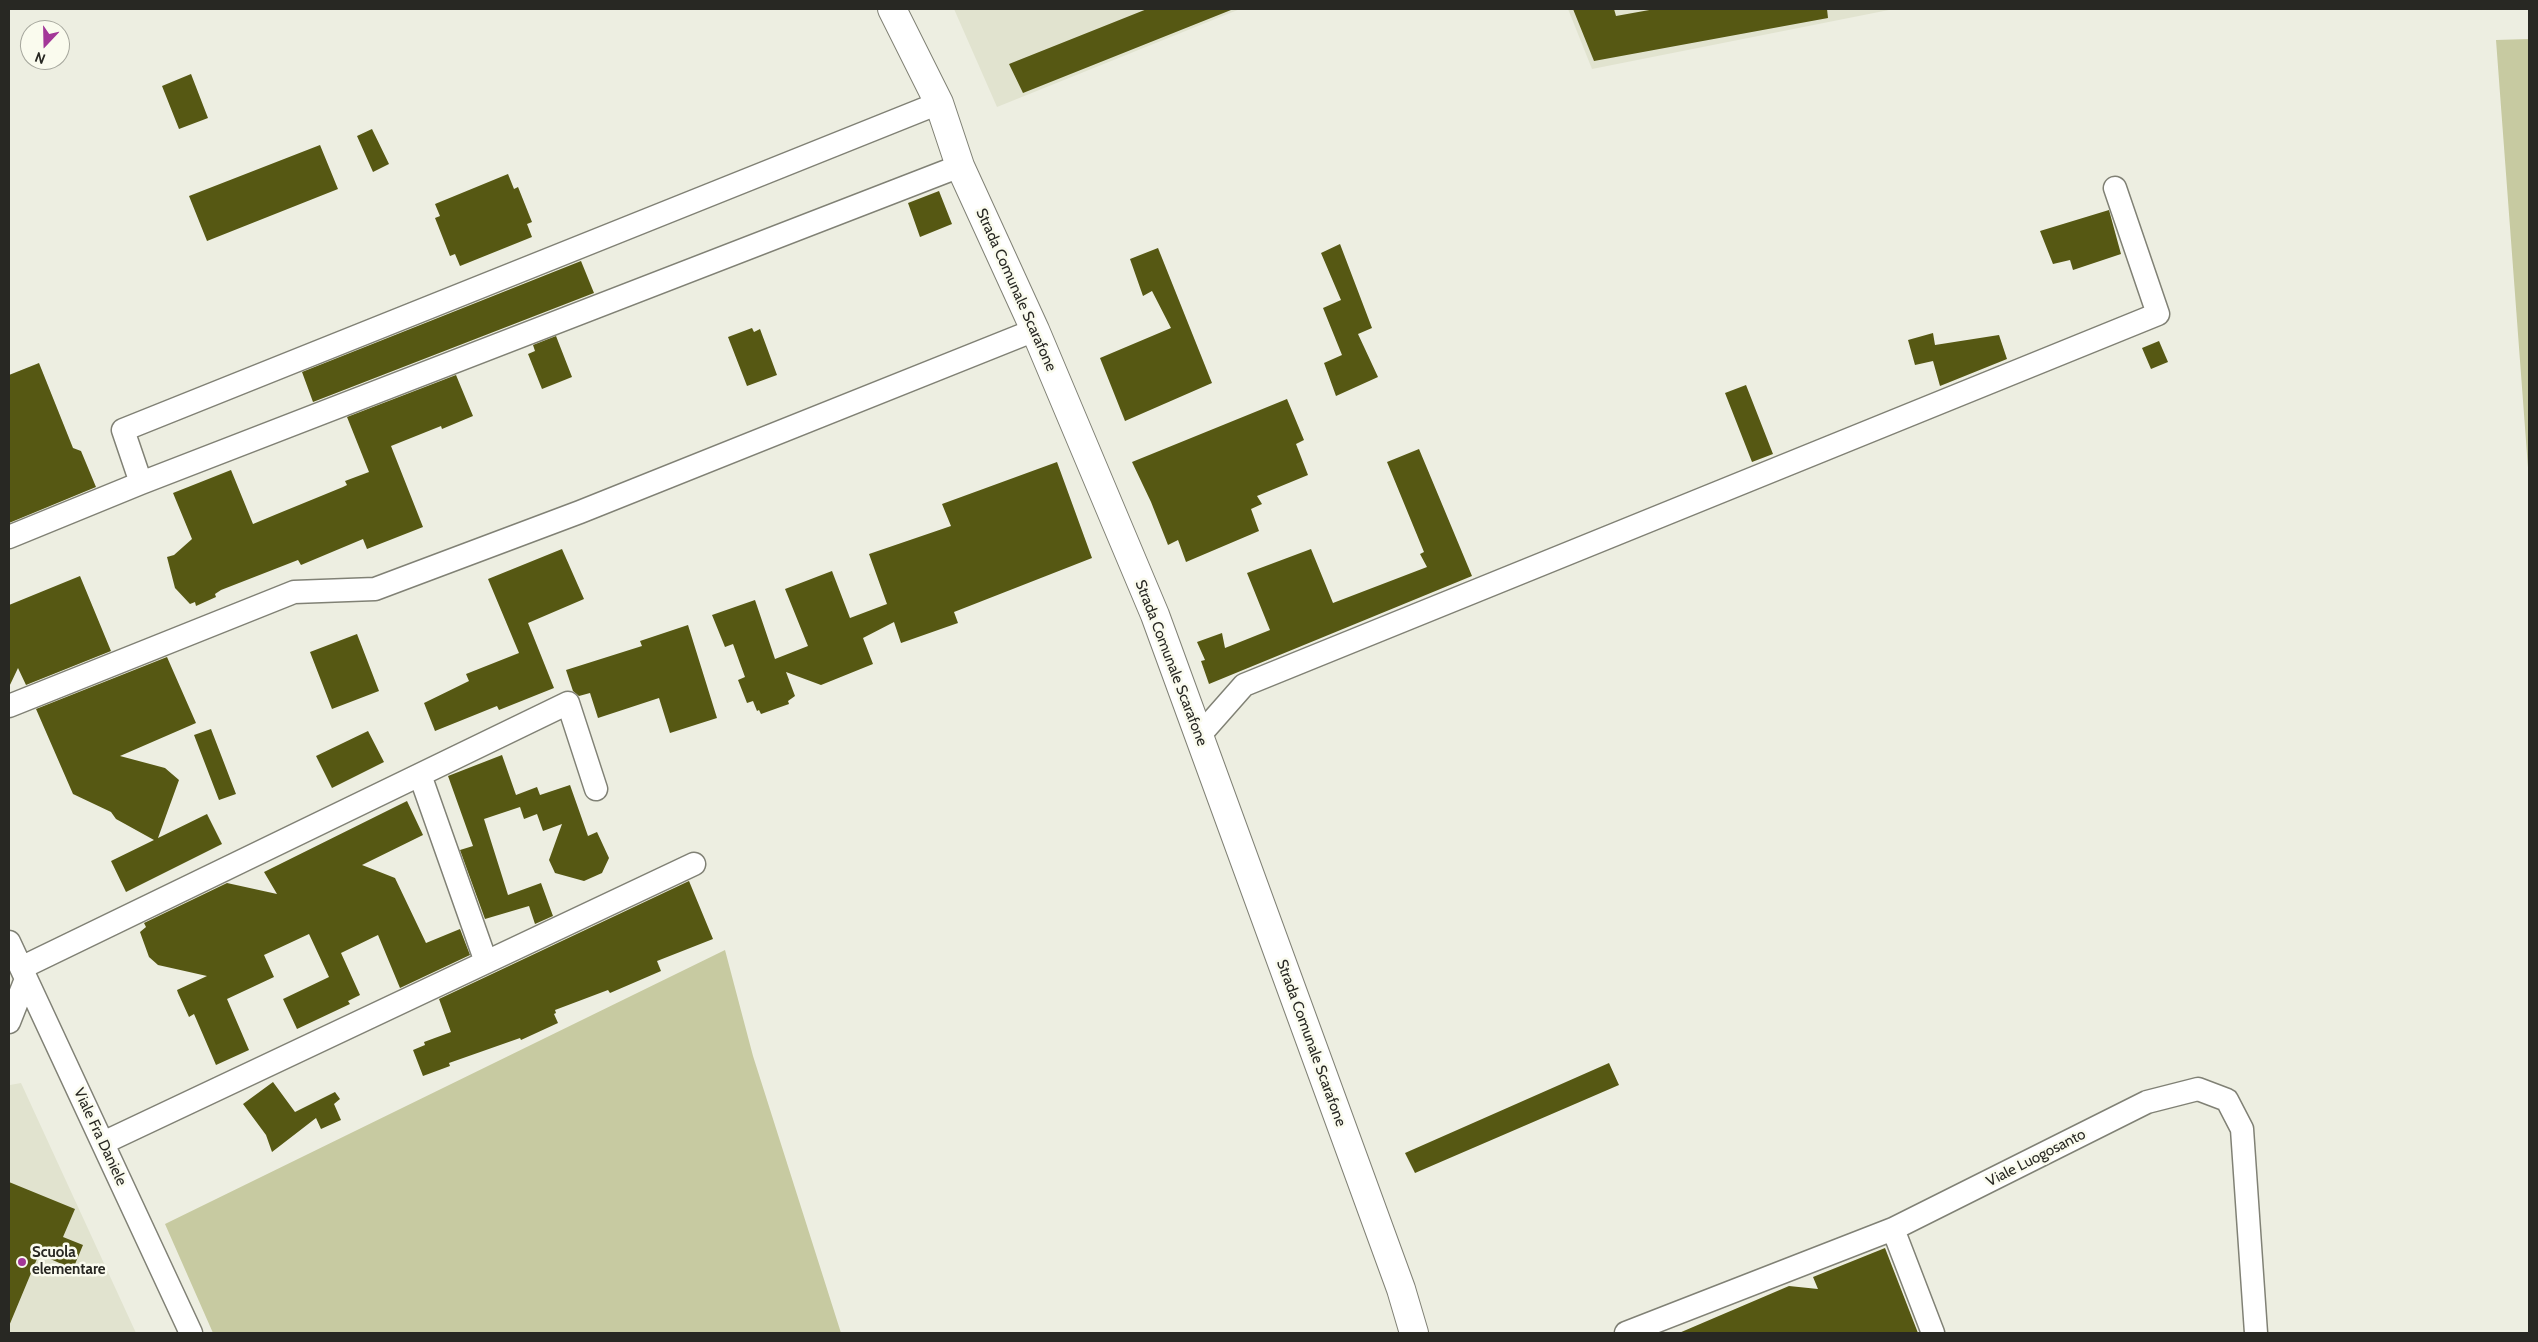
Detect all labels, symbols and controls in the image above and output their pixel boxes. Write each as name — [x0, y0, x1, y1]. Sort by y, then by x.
north arrow — [20, 20, 70, 70]
text: N — [32, 48, 48, 68]
street label: Strada Comunale Scarafone — [972, 206, 1060, 374]
street label: Strada Comunale Scarafone — [1131, 577, 1211, 749]
street label: Strada Comunale Scarafone — [1272, 957, 1350, 1129]
street label: Viale Fra Daniele — [70, 1085, 130, 1189]
street label: Viale Luogosanto — [1983, 1125, 2089, 1191]
place label: Scuola elementare — [32, 1244, 105, 1279]
marker: Scuola elementare — [16, 1256, 28, 1268]

